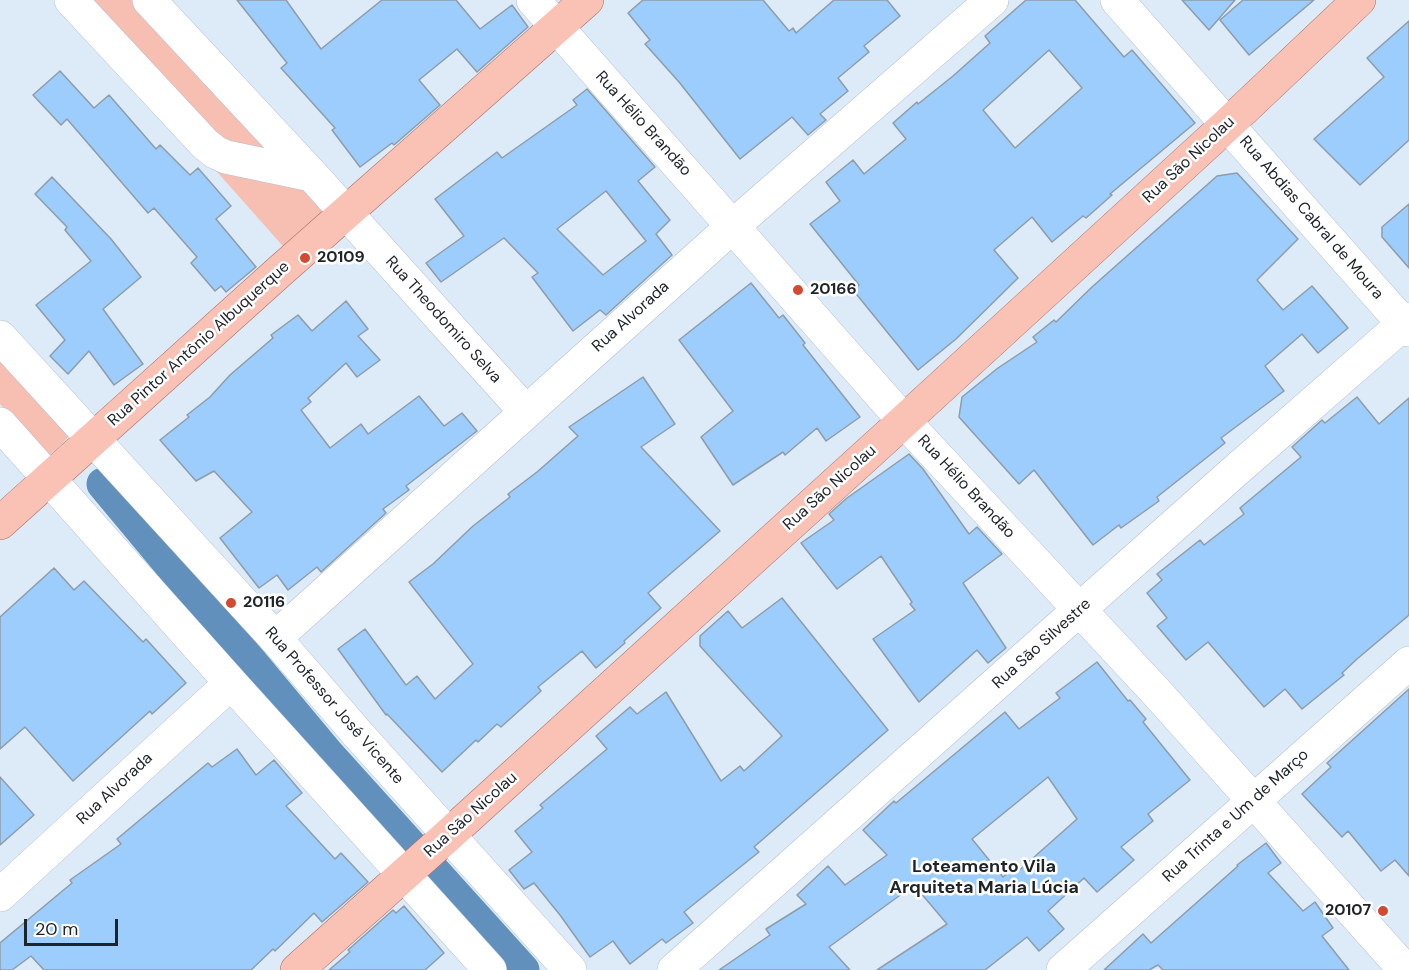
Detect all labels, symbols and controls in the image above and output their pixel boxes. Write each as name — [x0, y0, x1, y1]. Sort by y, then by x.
street label: Rua Hélio Brandão — [591, 68, 695, 180]
street label: Rua São Nicolau — [1139, 113, 1239, 207]
street label: Rua Abdias Cabral de Moura — [1235, 132, 1387, 304]
place label: 20109 — [317, 248, 365, 268]
marker: 20109 — [298, 251, 312, 265]
street label: Rua Theodomiro Selva — [381, 253, 505, 387]
street label: Rua Pintor Antônio Albuquerque — [104, 257, 294, 431]
street label: Rua Alvorada — [589, 278, 673, 356]
place label: 20166 — [810, 280, 857, 300]
marker: 20166 — [791, 283, 805, 297]
street label: Rua Hélio Brandão — [913, 431, 1019, 543]
street label: Rua São Nicolau — [780, 441, 880, 535]
place label: 20116 — [243, 593, 285, 613]
street label: Rua São Silvestre — [989, 595, 1095, 693]
marker: 20116 — [224, 596, 238, 610]
street label: Rua Professor José Vicente — [261, 624, 407, 788]
street label: Rua Trinta e Um de Março — [1159, 745, 1313, 887]
street label: Rua Alvorada — [73, 749, 157, 829]
street label: Rua São Nicolau — [421, 768, 521, 862]
district label: Loteamento Vila Arquiteta Maria Lúcia — [889, 856, 1079, 898]
place label: 20107 — [1325, 901, 1371, 921]
marker: 20107 — [1376, 904, 1390, 918]
scale bar — [27, 907, 122, 945]
text: 20 m — [35, 917, 78, 941]

